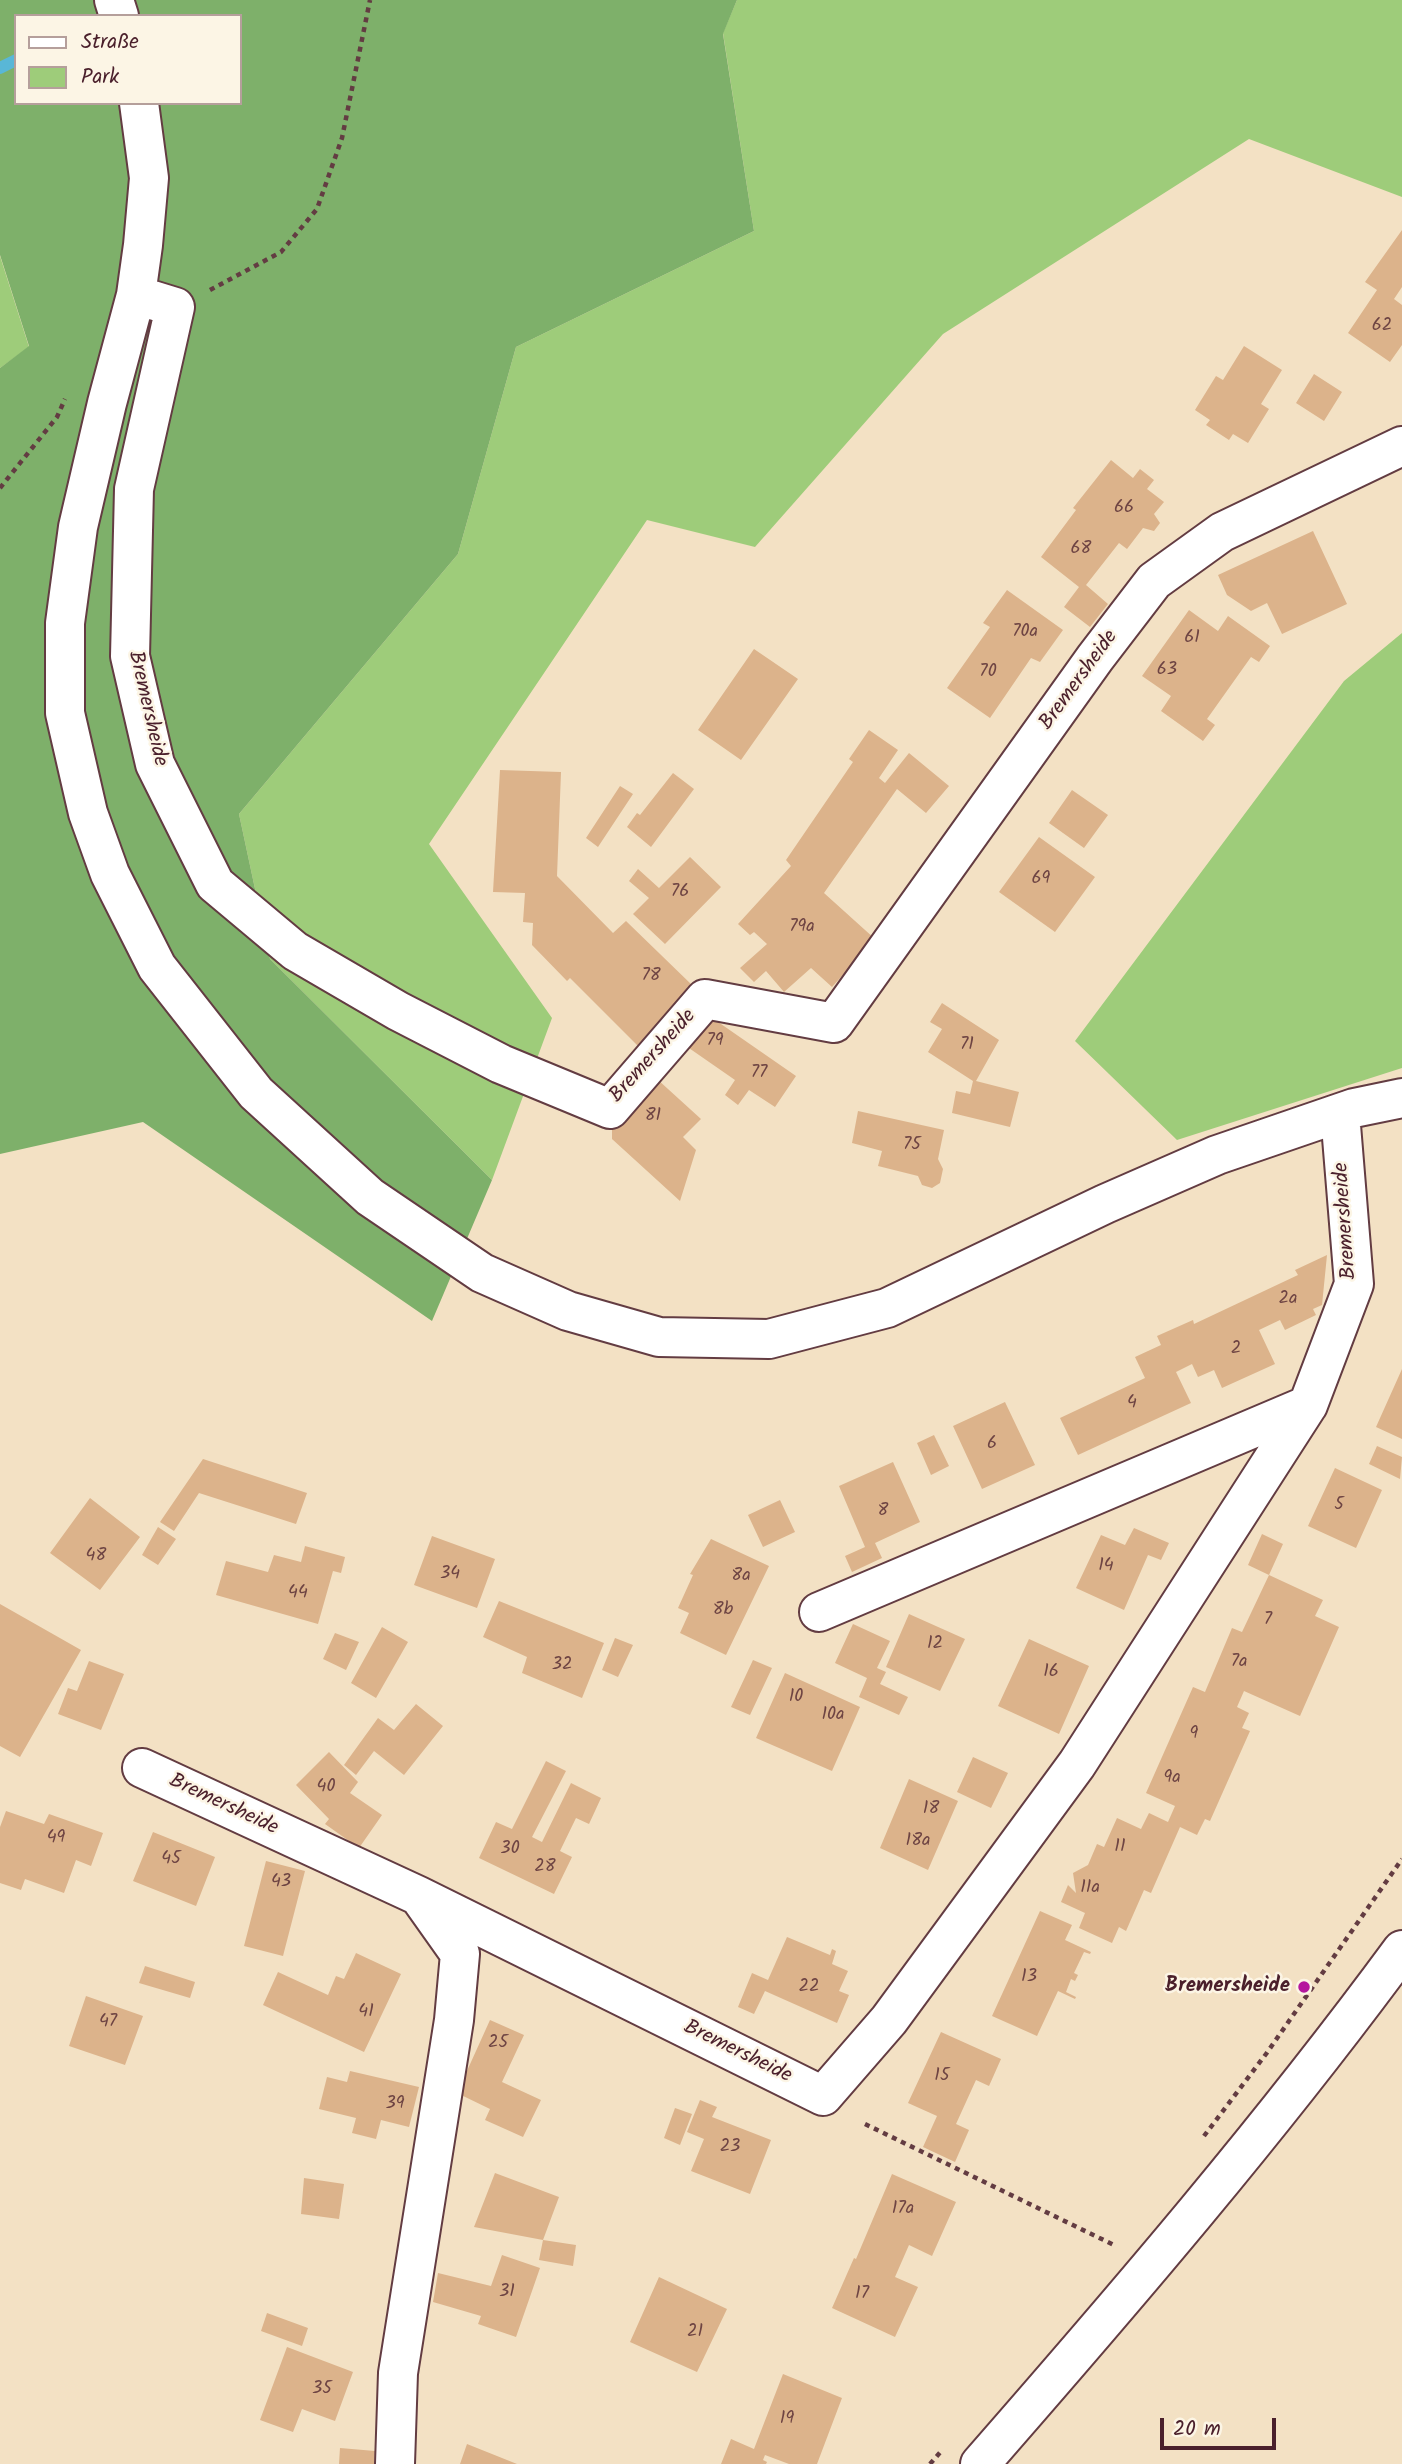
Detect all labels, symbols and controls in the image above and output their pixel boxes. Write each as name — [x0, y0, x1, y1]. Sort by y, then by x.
legend — [14, 14, 242, 105]
text: Straße — [81, 26, 139, 59]
text: Park — [81, 61, 119, 94]
house number: 62 — [1372, 316, 1392, 338]
house number: 66 — [1114, 498, 1134, 520]
house number: 68 — [1071, 539, 1091, 561]
house number: 70a — [1012, 622, 1038, 644]
street label: Bremersheide — [1035, 626, 1125, 736]
house number: 61 — [1184, 628, 1200, 650]
street label: Bremersheide — [121, 649, 171, 769]
house number: 63 — [1157, 660, 1177, 682]
house number: 70 — [979, 662, 997, 684]
house number: 69 — [1032, 869, 1050, 891]
house number: 76 — [671, 882, 689, 904]
house number: 79a — [789, 917, 815, 939]
house number: 78 — [641, 966, 661, 988]
street label: Bremersheide — [605, 1005, 703, 1109]
house number: 79 — [706, 1031, 724, 1053]
house number: 71 — [960, 1035, 974, 1057]
house number: 77 — [751, 1063, 767, 1085]
house number: 81 — [645, 1106, 661, 1128]
house number: 75 — [903, 1135, 921, 1157]
street label: Bremersheide — [1330, 1162, 1364, 1280]
house number: 2a — [1279, 1289, 1297, 1311]
house number: 2 — [1231, 1339, 1241, 1361]
house number: 4 — [1127, 1393, 1137, 1415]
house number: 6 — [987, 1434, 997, 1456]
house number: 5 — [1334, 1495, 1344, 1517]
house number: 8 — [878, 1501, 888, 1523]
house number: 48 — [86, 1546, 106, 1568]
house number: 14 — [1098, 1556, 1114, 1578]
house number: 34 — [440, 1564, 460, 1586]
house number: 8a — [731, 1566, 751, 1588]
house number: 44 — [288, 1583, 308, 1605]
house number: 8b — [713, 1600, 733, 1622]
house number: 7 — [1264, 1610, 1272, 1632]
house number: 12 — [927, 1634, 943, 1656]
house number: 7a — [1231, 1652, 1247, 1674]
house number: 32 — [552, 1655, 572, 1677]
house number: 16 — [1043, 1662, 1059, 1684]
house number: 10 — [789, 1687, 803, 1709]
house number: 10a — [821, 1705, 845, 1727]
house number: 9 — [1190, 1724, 1198, 1746]
house number: 9a — [1163, 1768, 1181, 1790]
street label: Bremersheide — [164, 1770, 282, 1842]
house number: 40 — [317, 1777, 335, 1799]
house number: 18 — [923, 1799, 939, 1821]
house number: 49 — [47, 1828, 65, 1850]
house number: 18a — [906, 1831, 930, 1853]
house number: 11 — [1114, 1837, 1126, 1859]
house number: 30 — [500, 1839, 520, 1861]
house number: 45 — [161, 1849, 181, 1871]
house number: 28 — [534, 1857, 556, 1879]
house number: 43 — [271, 1872, 291, 1894]
house number: 11a — [1080, 1878, 1100, 1900]
house number: 13 — [1021, 1967, 1037, 1989]
place label: Bremersheide — [1165, 1974, 1290, 2000]
house number: 22 — [799, 1977, 819, 1999]
marker: Bremersheide — [1296, 1979, 1312, 1995]
house number: 41 — [358, 2002, 374, 2024]
house number: 47 — [99, 2012, 117, 2034]
street label: Bremersheide — [679, 2016, 795, 2090]
house number: 25 — [488, 2033, 508, 2055]
house number: 15 — [934, 2066, 950, 2088]
house number: 39 — [385, 2094, 405, 2116]
house number: 23 — [720, 2137, 740, 2159]
house number: 17a — [892, 2199, 914, 2221]
house number: 31 — [499, 2282, 515, 2304]
house number: 17 — [855, 2284, 869, 2306]
house number: 21 — [687, 2322, 703, 2344]
house number: 35 — [312, 2379, 332, 2401]
scale bar — [1164, 2404, 1280, 2448]
house number: 19 — [780, 2409, 794, 2431]
text: 20 m — [1173, 2413, 1221, 2446]

